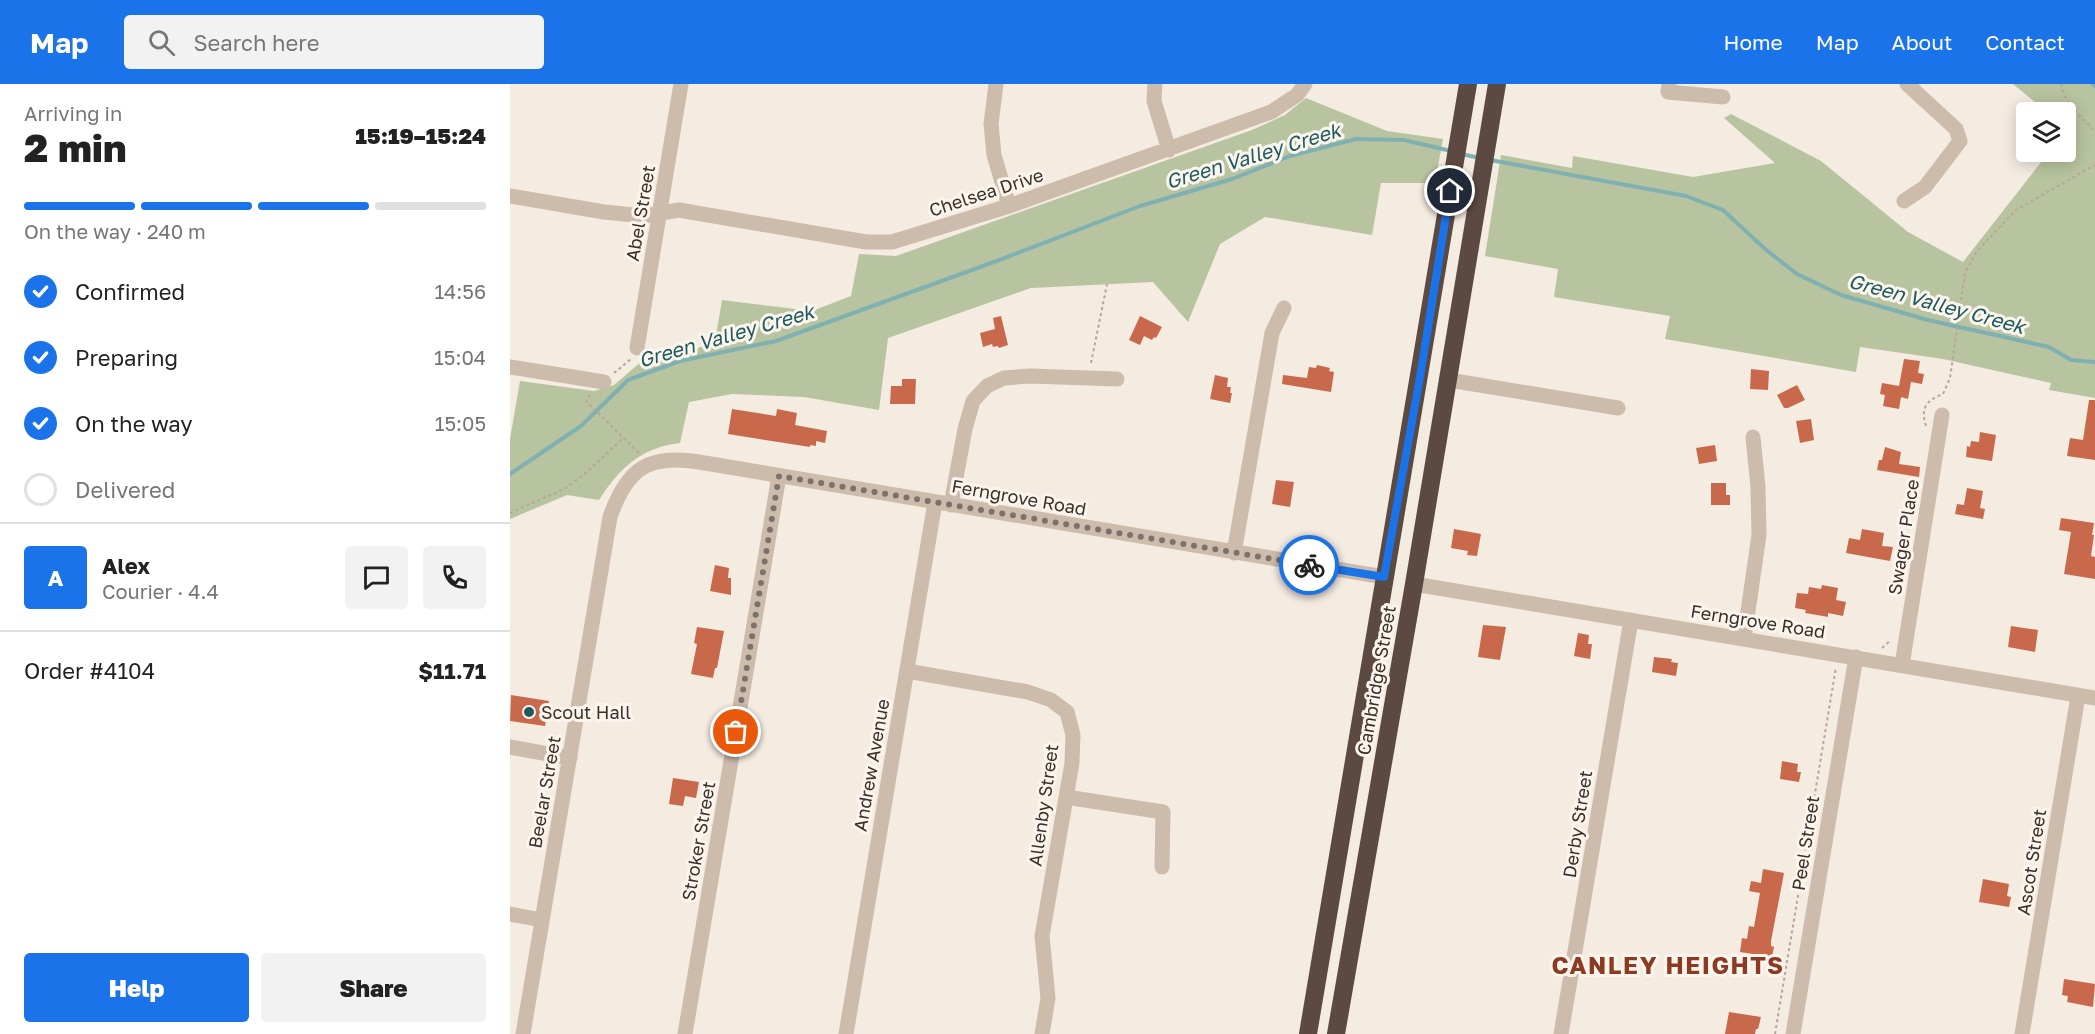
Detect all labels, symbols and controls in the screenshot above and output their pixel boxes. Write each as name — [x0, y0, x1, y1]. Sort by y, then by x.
search box — [124, 15, 544, 69]
text: Map — [30, 26, 88, 59]
icon: search — [145, 26, 178, 59]
text: Search here — [193, 29, 319, 56]
text: Home — [1723, 29, 1783, 55]
text: Map — [1816, 29, 1859, 55]
text: About — [1892, 29, 1952, 55]
text: Contact — [1985, 29, 2065, 55]
text: Arriving in — [24, 101, 122, 125]
map controls — [2016, 102, 2076, 162]
button: layers — [2016, 102, 2076, 162]
water label: Green Valley Creek — [1163, 116, 1346, 194]
text: 15:19–15:24 — [355, 122, 486, 149]
text: 2 min — [24, 124, 127, 171]
street label: Abel Street — [621, 163, 659, 263]
street label: Chelsea Drive — [926, 163, 1046, 221]
pin — [1424, 165, 1475, 216]
icon: home — [1433, 174, 1466, 207]
text: On the way · 240 m — [24, 219, 206, 243]
water label: Green Valley Creek — [1846, 268, 2030, 340]
icon: check — [24, 275, 57, 308]
text: Confirmed — [75, 278, 185, 305]
text: 14:56 — [434, 279, 486, 303]
water label: Green Valley Creek — [636, 298, 819, 372]
icon: check — [24, 341, 57, 374]
text: Preparing — [75, 344, 178, 371]
text: 15:04 — [434, 345, 486, 369]
icon: check — [24, 407, 57, 440]
text: On the way — [75, 410, 193, 437]
text: 15:05 — [435, 411, 486, 435]
street label: Ferngrove Road — [950, 474, 1088, 520]
text: Delivered — [75, 476, 175, 503]
street label: Swager Place — [1883, 478, 1923, 596]
courier — [1279, 535, 1339, 595]
button: chat — [345, 546, 408, 609]
button: phone — [423, 546, 486, 609]
icon: bike — [1293, 549, 1326, 582]
text: Alex — [102, 552, 150, 579]
text: A — [48, 564, 63, 591]
text: Courier · 4.4 — [102, 579, 219, 603]
street label: Ferngrove Road — [1689, 599, 1827, 643]
street label: Cambridge Street — [1352, 603, 1400, 757]
text: Order #4104 — [24, 657, 155, 684]
text: $11.71 — [418, 657, 486, 684]
street label: Andrew Avenue — [849, 697, 893, 833]
place label: Scout Hall — [541, 701, 631, 723]
marker: Scout Hall — [522, 705, 536, 719]
pin — [710, 706, 761, 757]
icon: bag — [719, 715, 752, 748]
street label: Beelar Street — [523, 734, 565, 850]
street label: Allenby Street — [1024, 743, 1062, 867]
street label: Derby Street — [1558, 769, 1596, 879]
street label: Stroker Street — [677, 779, 719, 903]
street label: Peel Street — [1787, 794, 1823, 892]
street label: Ascot Street — [2012, 807, 2050, 917]
district label: CANLEY HEIGHTS — [1552, 950, 1785, 979]
button: Help — [24, 953, 249, 1022]
button: Share — [261, 953, 486, 1022]

